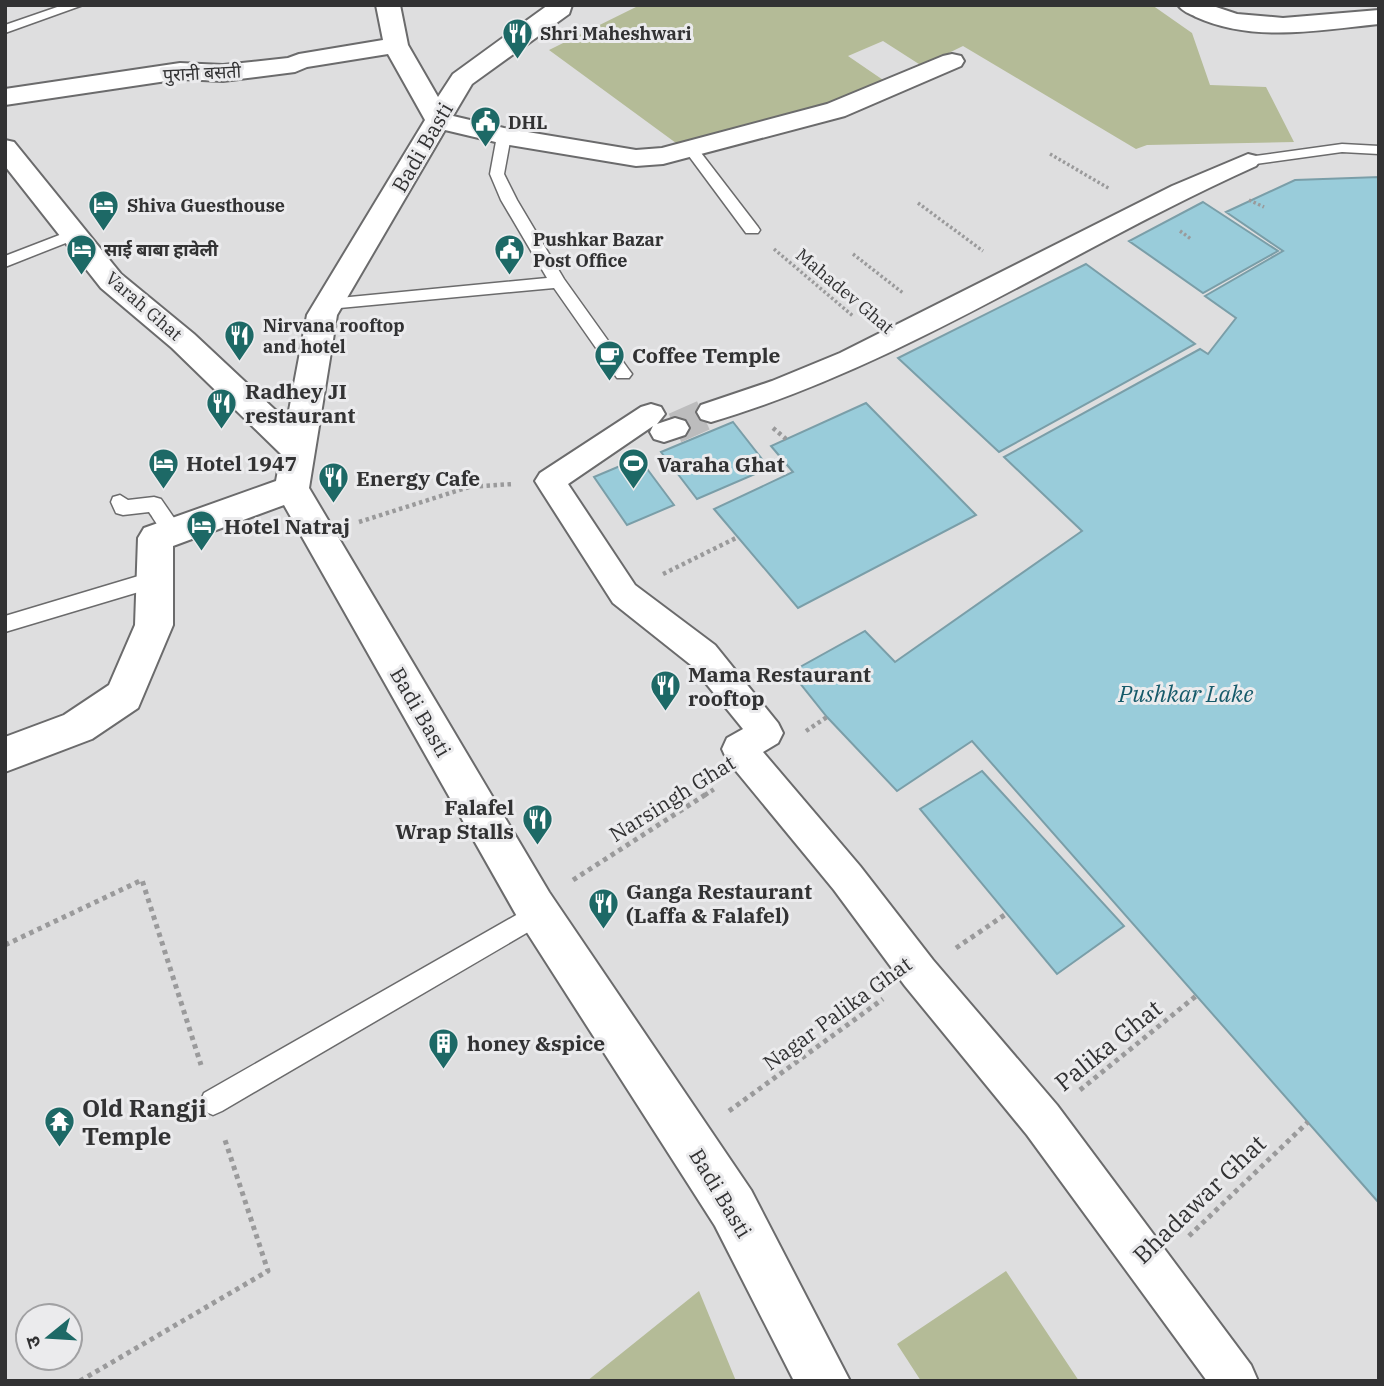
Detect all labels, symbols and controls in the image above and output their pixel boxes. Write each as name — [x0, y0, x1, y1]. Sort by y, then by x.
restaurant icon: Shri Maheshwari — [500, 16, 534, 60]
place label: Shri Maheshwari — [540, 22, 692, 45]
street label: पुरानी बसती — [162, 59, 242, 88]
street label: Badi Basti — [385, 97, 459, 197]
public building icon: DHL — [468, 105, 502, 149]
place label: DHL — [508, 111, 547, 134]
hotel icon: Shiva Guesthouse — [87, 188, 121, 232]
place label: Shiva Guesthouse — [127, 194, 285, 217]
place label: Pushkar Bazar Post Office — [533, 228, 664, 272]
hotel icon: साई बाबा हावेली — [64, 232, 98, 276]
public building icon: Pushkar Bazar Post Office — [493, 232, 527, 276]
place label: साई बाबा हावेली — [104, 238, 219, 261]
street label: Mahadev Ghat — [791, 243, 899, 339]
street label: Varah Ghat — [101, 266, 187, 346]
place label: Nirvana rooftop and hotel — [263, 314, 405, 358]
restaurant icon: Nirvana rooftop and hotel — [223, 318, 257, 362]
cafe icon: Coffee Temple — [592, 338, 626, 382]
place label: Coffee Temple — [632, 341, 781, 369]
place label: Radhey JI restaurant — [245, 377, 355, 429]
restaurant icon: Radhey JI restaurant — [205, 386, 239, 430]
hotel icon: Hotel 1947 — [146, 446, 180, 490]
sports icon: Varaha Ghat — [617, 447, 651, 491]
place label: Hotel 1947 — [186, 449, 297, 477]
place label: Varaha Ghat — [657, 450, 785, 478]
restaurant icon: Energy Cafe — [316, 461, 350, 505]
place label: Energy Cafe — [356, 464, 480, 492]
hotel icon: Hotel Natraj — [184, 509, 218, 553]
place label: Hotel Natraj — [224, 512, 350, 540]
place label: Mama Restaurant rooftop — [688, 660, 871, 712]
street label: Badi Basti — [384, 662, 458, 762]
restaurant icon: Mama Restaurant rooftop — [648, 669, 682, 713]
water label: Pushkar Lake — [1118, 678, 1253, 708]
street label: Narsingh Ghat — [604, 748, 740, 848]
place label: Falafel Wrap Stalls — [395, 793, 514, 845]
restaurant icon: Falafel Wrap Stalls — [520, 802, 554, 846]
place label: Ganga Restaurant (Laffa & Falafel) — [626, 877, 812, 929]
restaurant icon: Ganga Restaurant (Laffa & Falafel) — [586, 886, 620, 930]
street label: Nagar Palika Ghat — [757, 950, 917, 1076]
street label: Palika Ghat — [1048, 992, 1168, 1098]
building icon: honey &spice — [427, 1026, 461, 1070]
place label: honey &spice — [467, 1029, 605, 1057]
place label: Old Rangji Temple — [82, 1092, 206, 1152]
temple icon: Old Rangji Temple — [42, 1105, 76, 1149]
street label: Bhadawar Ghat — [1126, 1127, 1272, 1271]
street label: Badi Basti — [683, 1143, 759, 1243]
north arrow — [14, 1302, 84, 1372]
text: उ — [19, 1332, 46, 1351]

